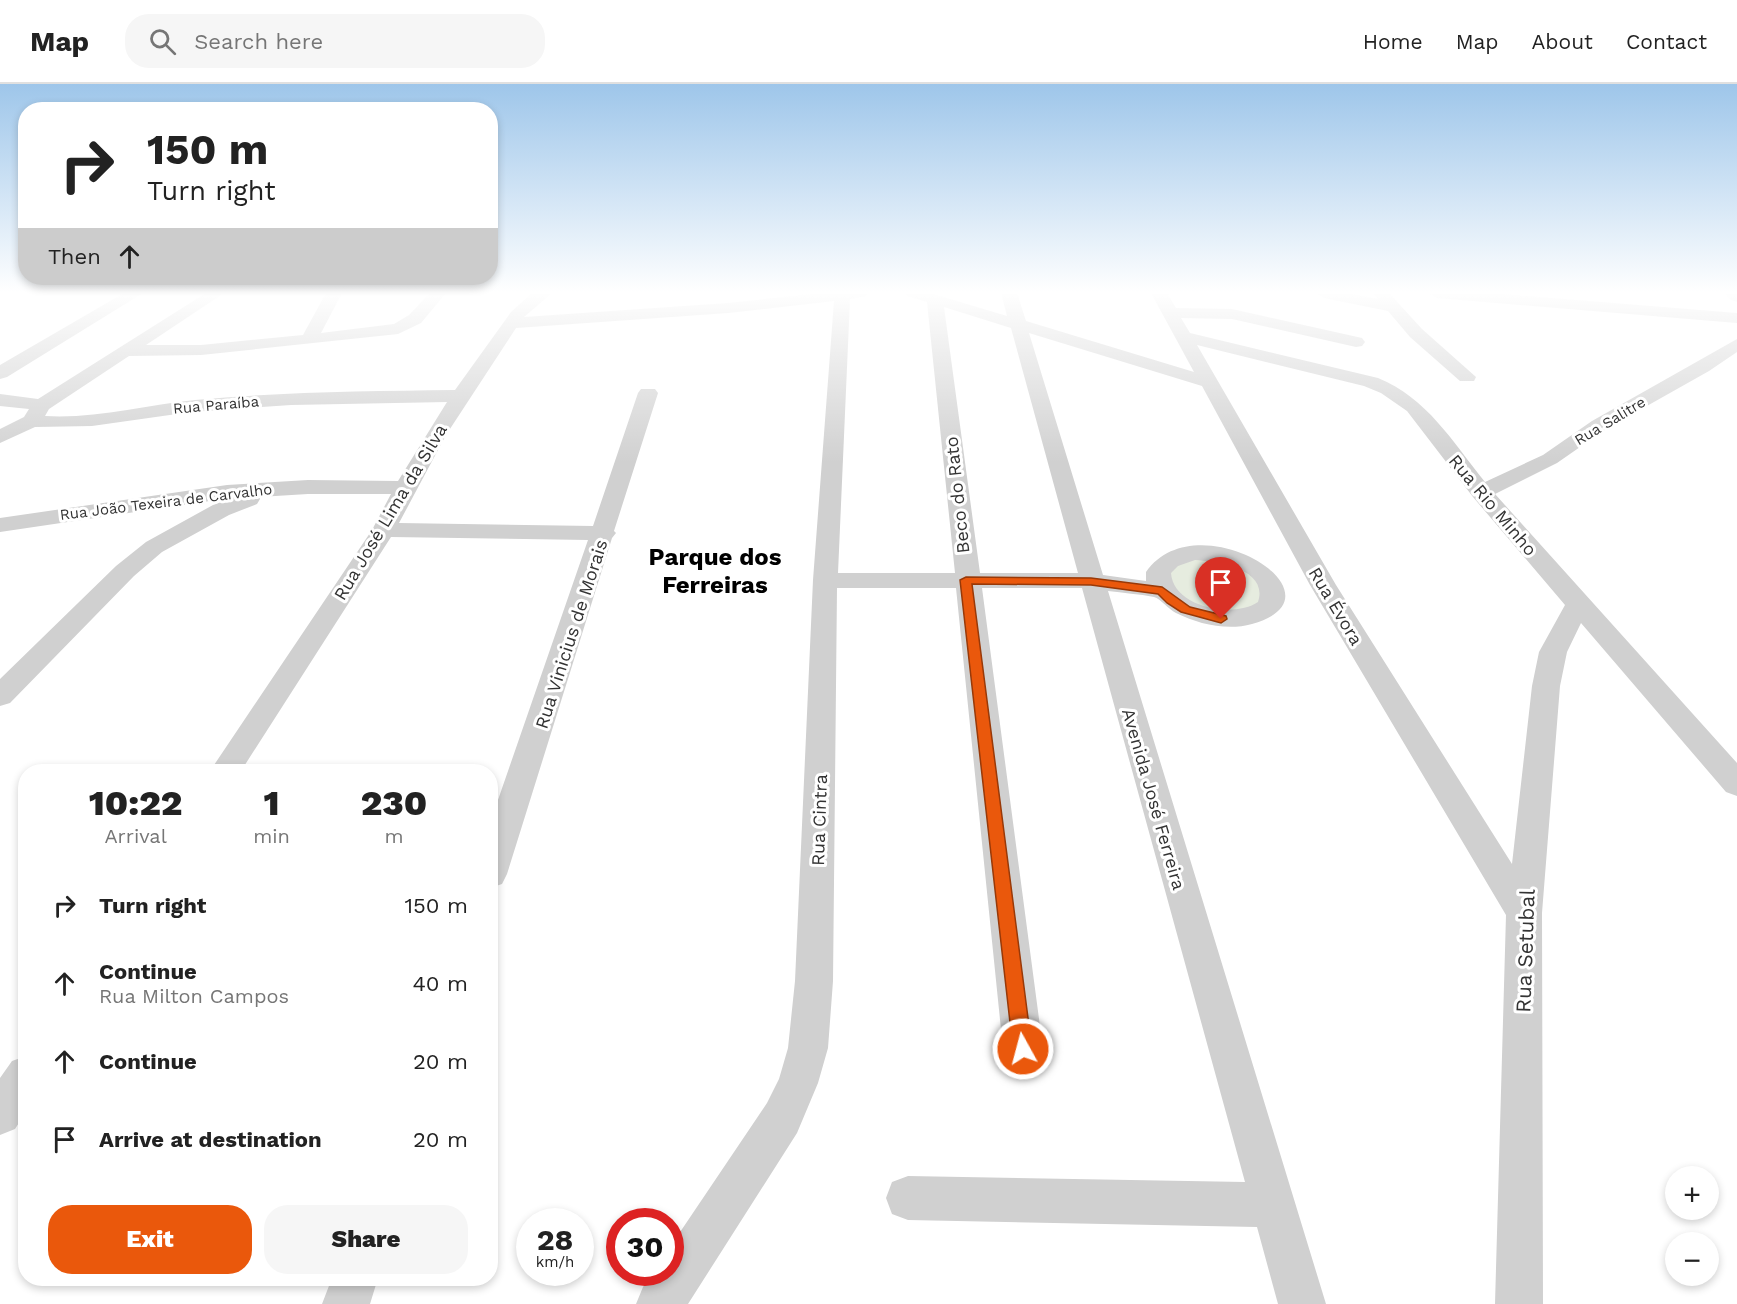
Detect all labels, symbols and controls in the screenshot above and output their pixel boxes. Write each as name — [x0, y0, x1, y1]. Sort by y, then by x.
search box — [125, 14, 545, 68]
text: Map — [30, 25, 89, 58]
icon: search — [146, 25, 179, 58]
text: Search here — [194, 29, 323, 54]
text: Home — [1363, 29, 1423, 54]
text: Map — [1456, 29, 1499, 54]
text: About — [1532, 29, 1593, 54]
text: Contact — [1626, 29, 1707, 54]
text: 150 m — [147, 125, 268, 174]
icon: right — [48, 126, 126, 204]
text: Turn right — [147, 175, 276, 207]
icon: ahead — [113, 240, 146, 273]
text: Then — [48, 244, 101, 269]
street label: Rua Paraíba — [172, 392, 260, 418]
street label: Rua Salitre — [1571, 393, 1649, 449]
street label: Rua José Lima da Silva — [329, 420, 451, 604]
street label: Beco do Rato — [940, 435, 974, 555]
street label: Rua Rio Minho — [1445, 450, 1541, 560]
street label: Rua João Texeira de Carvalho — [59, 480, 273, 524]
street label: Rua Vinicius de Morais — [530, 537, 612, 731]
district label: Parque dos Ferreiras — [649, 543, 782, 599]
pin — [1195, 557, 1246, 619]
street label: Rua Évora — [1305, 563, 1367, 649]
icon: arrive — [1204, 566, 1237, 599]
street label: Avenida José Ferreira — [1118, 706, 1190, 892]
street label: Rua Cintra — [807, 774, 831, 866]
text: 10:22 — [89, 782, 182, 824]
text: 1 — [264, 782, 280, 824]
text: 230 — [361, 782, 427, 824]
text: Arrival — [104, 824, 167, 848]
text: min — [253, 824, 290, 848]
text: m — [384, 824, 404, 848]
street label: Rua Setubal — [1510, 888, 1540, 1013]
icon: right — [48, 889, 81, 922]
text: Turn right — [99, 893, 206, 918]
text: 150 m — [404, 893, 468, 918]
text: Continue — [99, 959, 197, 984]
icon: ahead — [48, 967, 81, 1000]
text: 40 m — [412, 971, 468, 996]
text: Rua Milton Campos — [99, 984, 289, 1008]
position arrow — [991, 1017, 1055, 1081]
icon: ahead — [48, 1045, 81, 1078]
text: Continue — [99, 1049, 197, 1074]
text: 20 m — [413, 1049, 468, 1074]
icon: arrive — [48, 1123, 81, 1156]
text: Arrive at destination — [99, 1127, 322, 1152]
text: 20 m — [413, 1127, 468, 1152]
map controls — [1665, 1166, 1719, 1286]
button: + — [1665, 1166, 1719, 1220]
button: Exit — [48, 1205, 252, 1274]
button: Share — [264, 1205, 468, 1274]
speed limit sign: 30 — [606, 1208, 684, 1286]
text: 28 — [537, 1222, 573, 1257]
button: − — [1665, 1232, 1719, 1286]
text: km/h — [536, 1253, 574, 1271]

